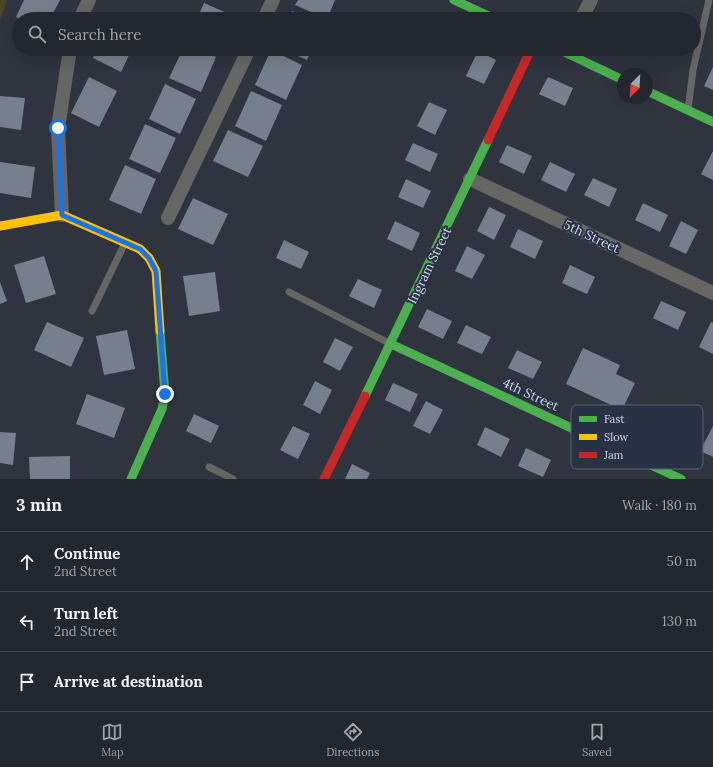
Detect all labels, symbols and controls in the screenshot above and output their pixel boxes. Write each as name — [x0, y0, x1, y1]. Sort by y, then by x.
search box — [12, 12, 701, 56]
icon: search — [26, 23, 48, 45]
text: Search here — [58, 25, 141, 44]
north arrow — [617, 68, 653, 104]
route start — [49, 119, 67, 137]
street label: 5th Street — [561, 216, 623, 257]
street label: Ingram Street — [404, 224, 455, 306]
street label: 4th Street — [500, 374, 562, 415]
route end — [156, 385, 174, 403]
legend — [571, 405, 703, 469]
text: Fast — [604, 412, 625, 426]
text: Slow — [604, 430, 629, 444]
text: Jam — [603, 448, 624, 462]
text: 3 min — [16, 494, 62, 516]
text: Walk · 180 m — [622, 497, 697, 514]
text: Continue — [54, 544, 120, 563]
icon: ahead — [16, 551, 38, 573]
text: 50 m — [667, 553, 697, 570]
text: 2nd Street — [54, 563, 117, 580]
text: Turn left — [54, 604, 118, 623]
icon: left — [16, 611, 38, 633]
text: 130 m — [662, 613, 697, 630]
text: 2nd Street — [54, 623, 117, 640]
icon: arrive — [16, 671, 38, 693]
text: Arrive at destination — [54, 672, 203, 691]
tab: Map — [101, 721, 124, 759]
tab: Directions — [326, 721, 379, 759]
tab: Saved — [582, 721, 612, 759]

